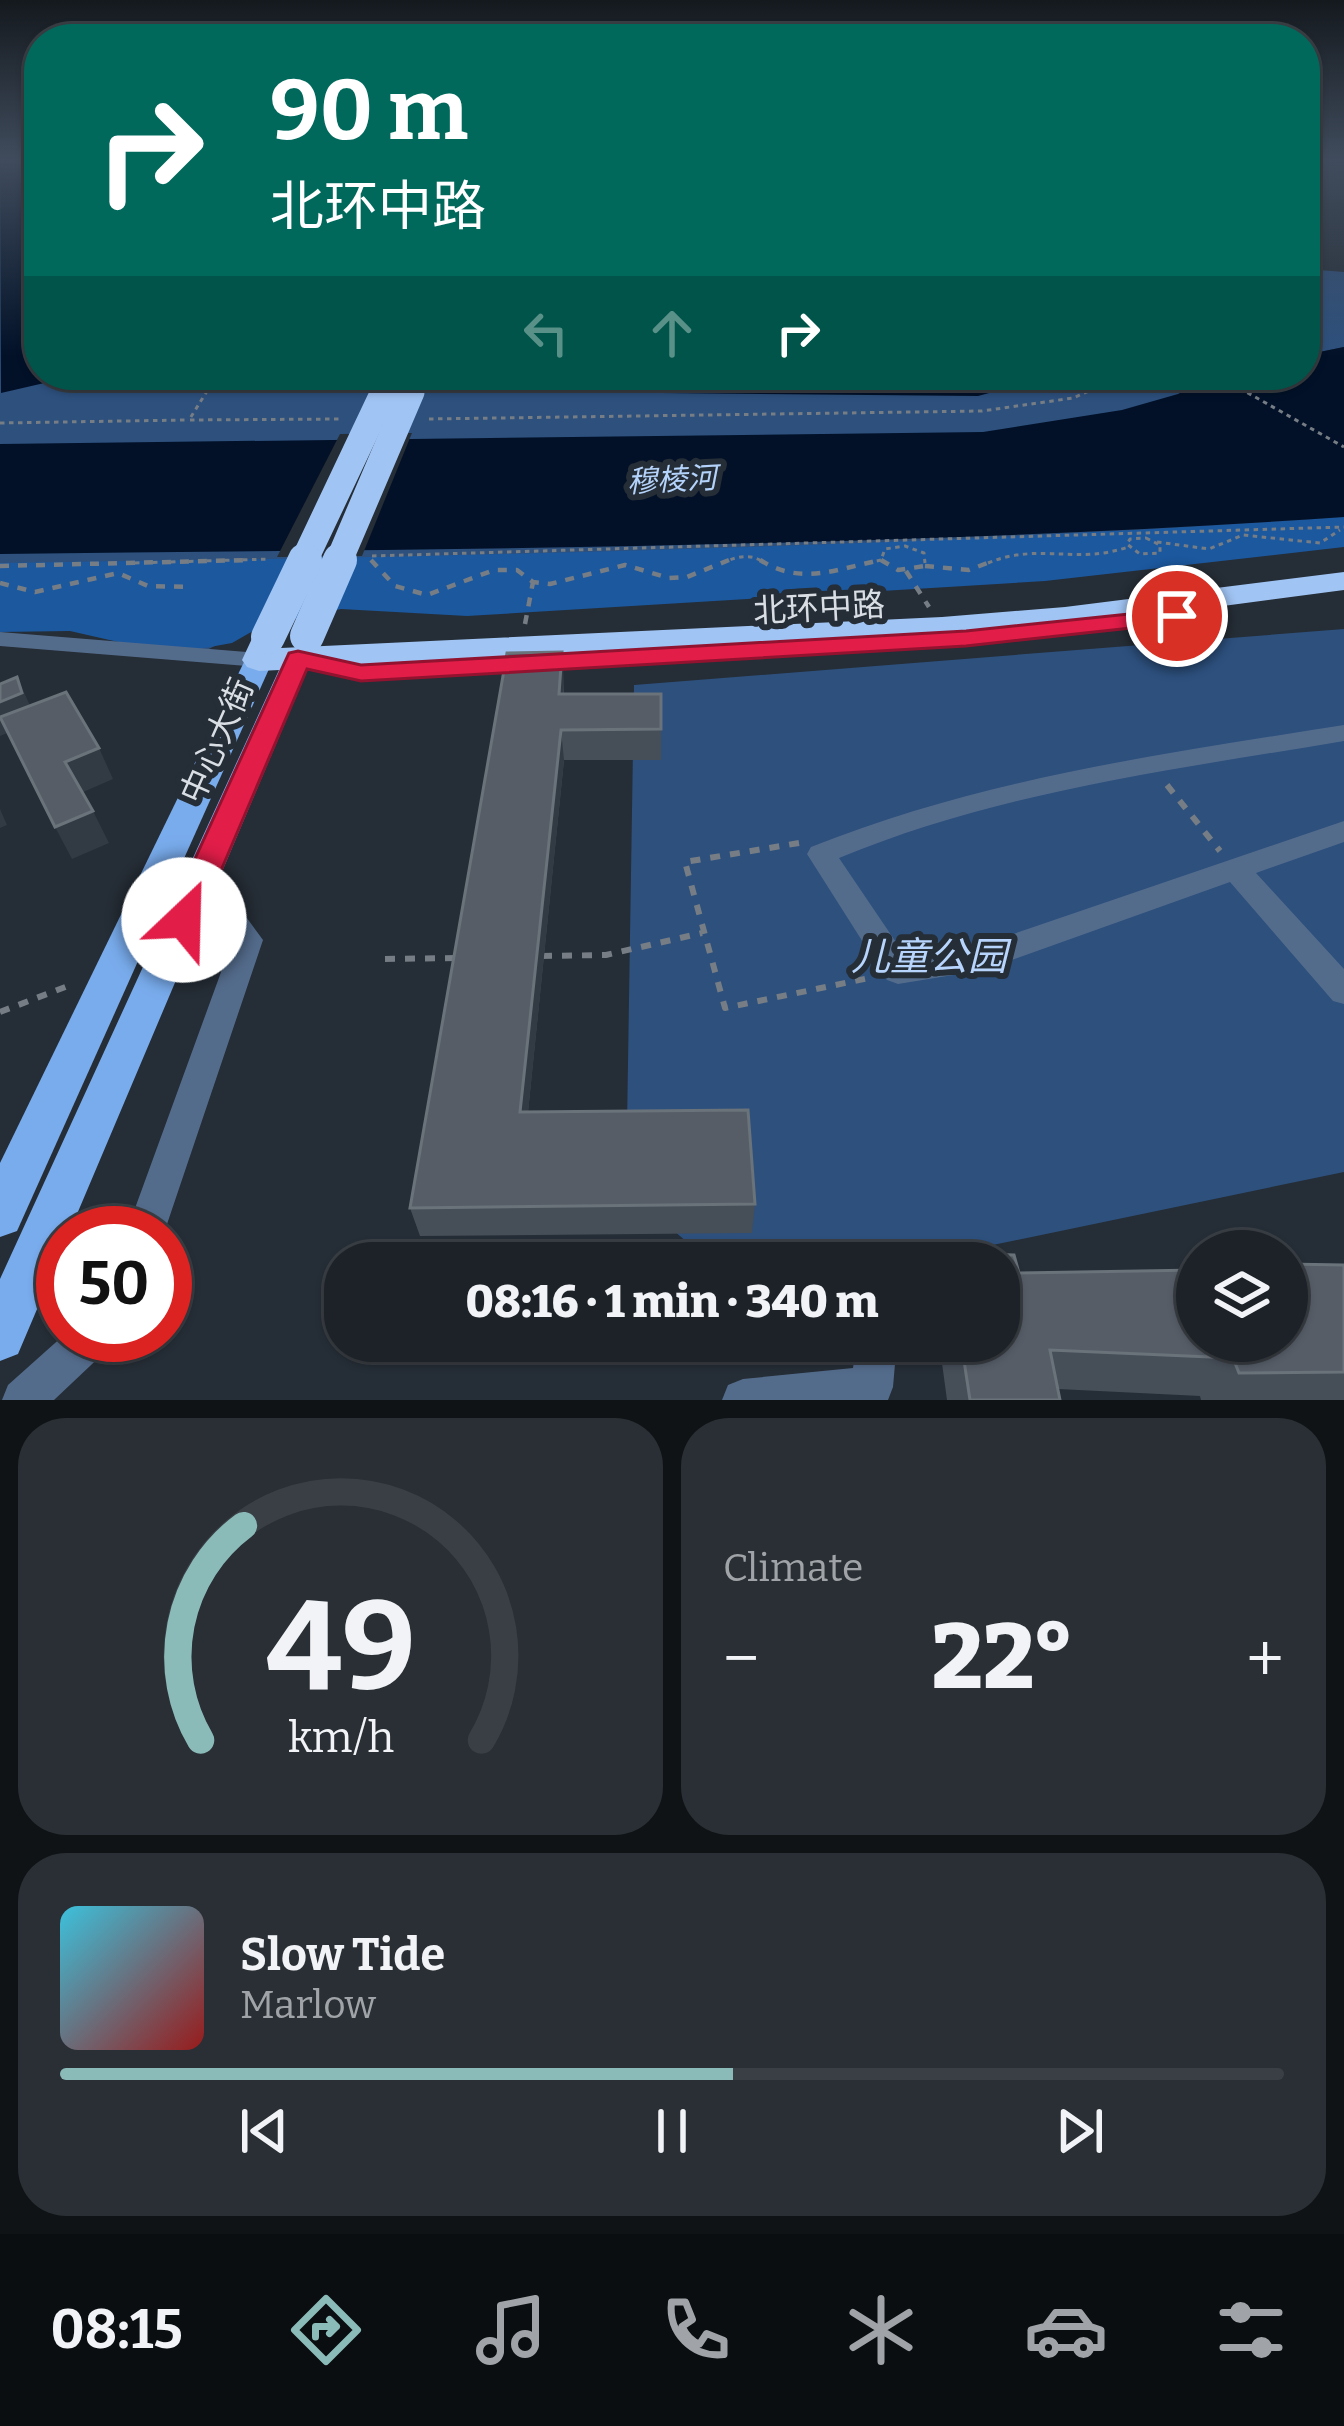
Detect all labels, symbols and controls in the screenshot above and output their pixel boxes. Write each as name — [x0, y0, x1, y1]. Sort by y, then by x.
text: 90 m — [270, 60, 468, 161]
icon: right — [72, 72, 228, 228]
text: 北环中路 — [270, 175, 486, 239]
icon: left — [513, 300, 579, 366]
icon: ahead — [639, 300, 705, 366]
icon: right — [765, 300, 831, 366]
water label: 穆棱河 — [626, 459, 723, 500]
pin — [1126, 565, 1228, 667]
icon: arrive — [1144, 583, 1210, 649]
street label: 北环中路 — [752, 585, 886, 631]
street label: 中心大街 — [172, 673, 262, 809]
position arrow — [121, 857, 247, 983]
park label: 儿童公园 — [851, 934, 1012, 980]
speed limit sign: 50 — [36, 1206, 192, 1362]
map controls — [1176, 1230, 1308, 1362]
button: layers — [1176, 1230, 1308, 1362]
text: 08:16 · 1 min · 340 m — [465, 1275, 879, 1329]
text: Climate — [723, 1545, 863, 1591]
text: 49 — [266, 1572, 415, 1722]
text: 22° — [932, 1604, 1074, 1712]
text: − — [723, 1619, 759, 1698]
text: + — [1246, 1619, 1284, 1698]
text: km/h — [287, 1711, 394, 1762]
text: Slow Tide — [240, 1928, 445, 1982]
text: Marlow — [240, 1982, 376, 2028]
icon: previous — [231, 2098, 297, 2164]
icon: pause — [639, 2098, 705, 2164]
icon: next — [1047, 2098, 1113, 2164]
icon: directions — [284, 2288, 368, 2372]
icon: music — [469, 2288, 553, 2372]
icon: phone — [654, 2288, 738, 2372]
icon: climate — [839, 2288, 923, 2372]
icon: car — [1024, 2288, 1108, 2372]
icon: filters — [1209, 2288, 1293, 2372]
text: 08:15 — [51, 2298, 183, 2362]

